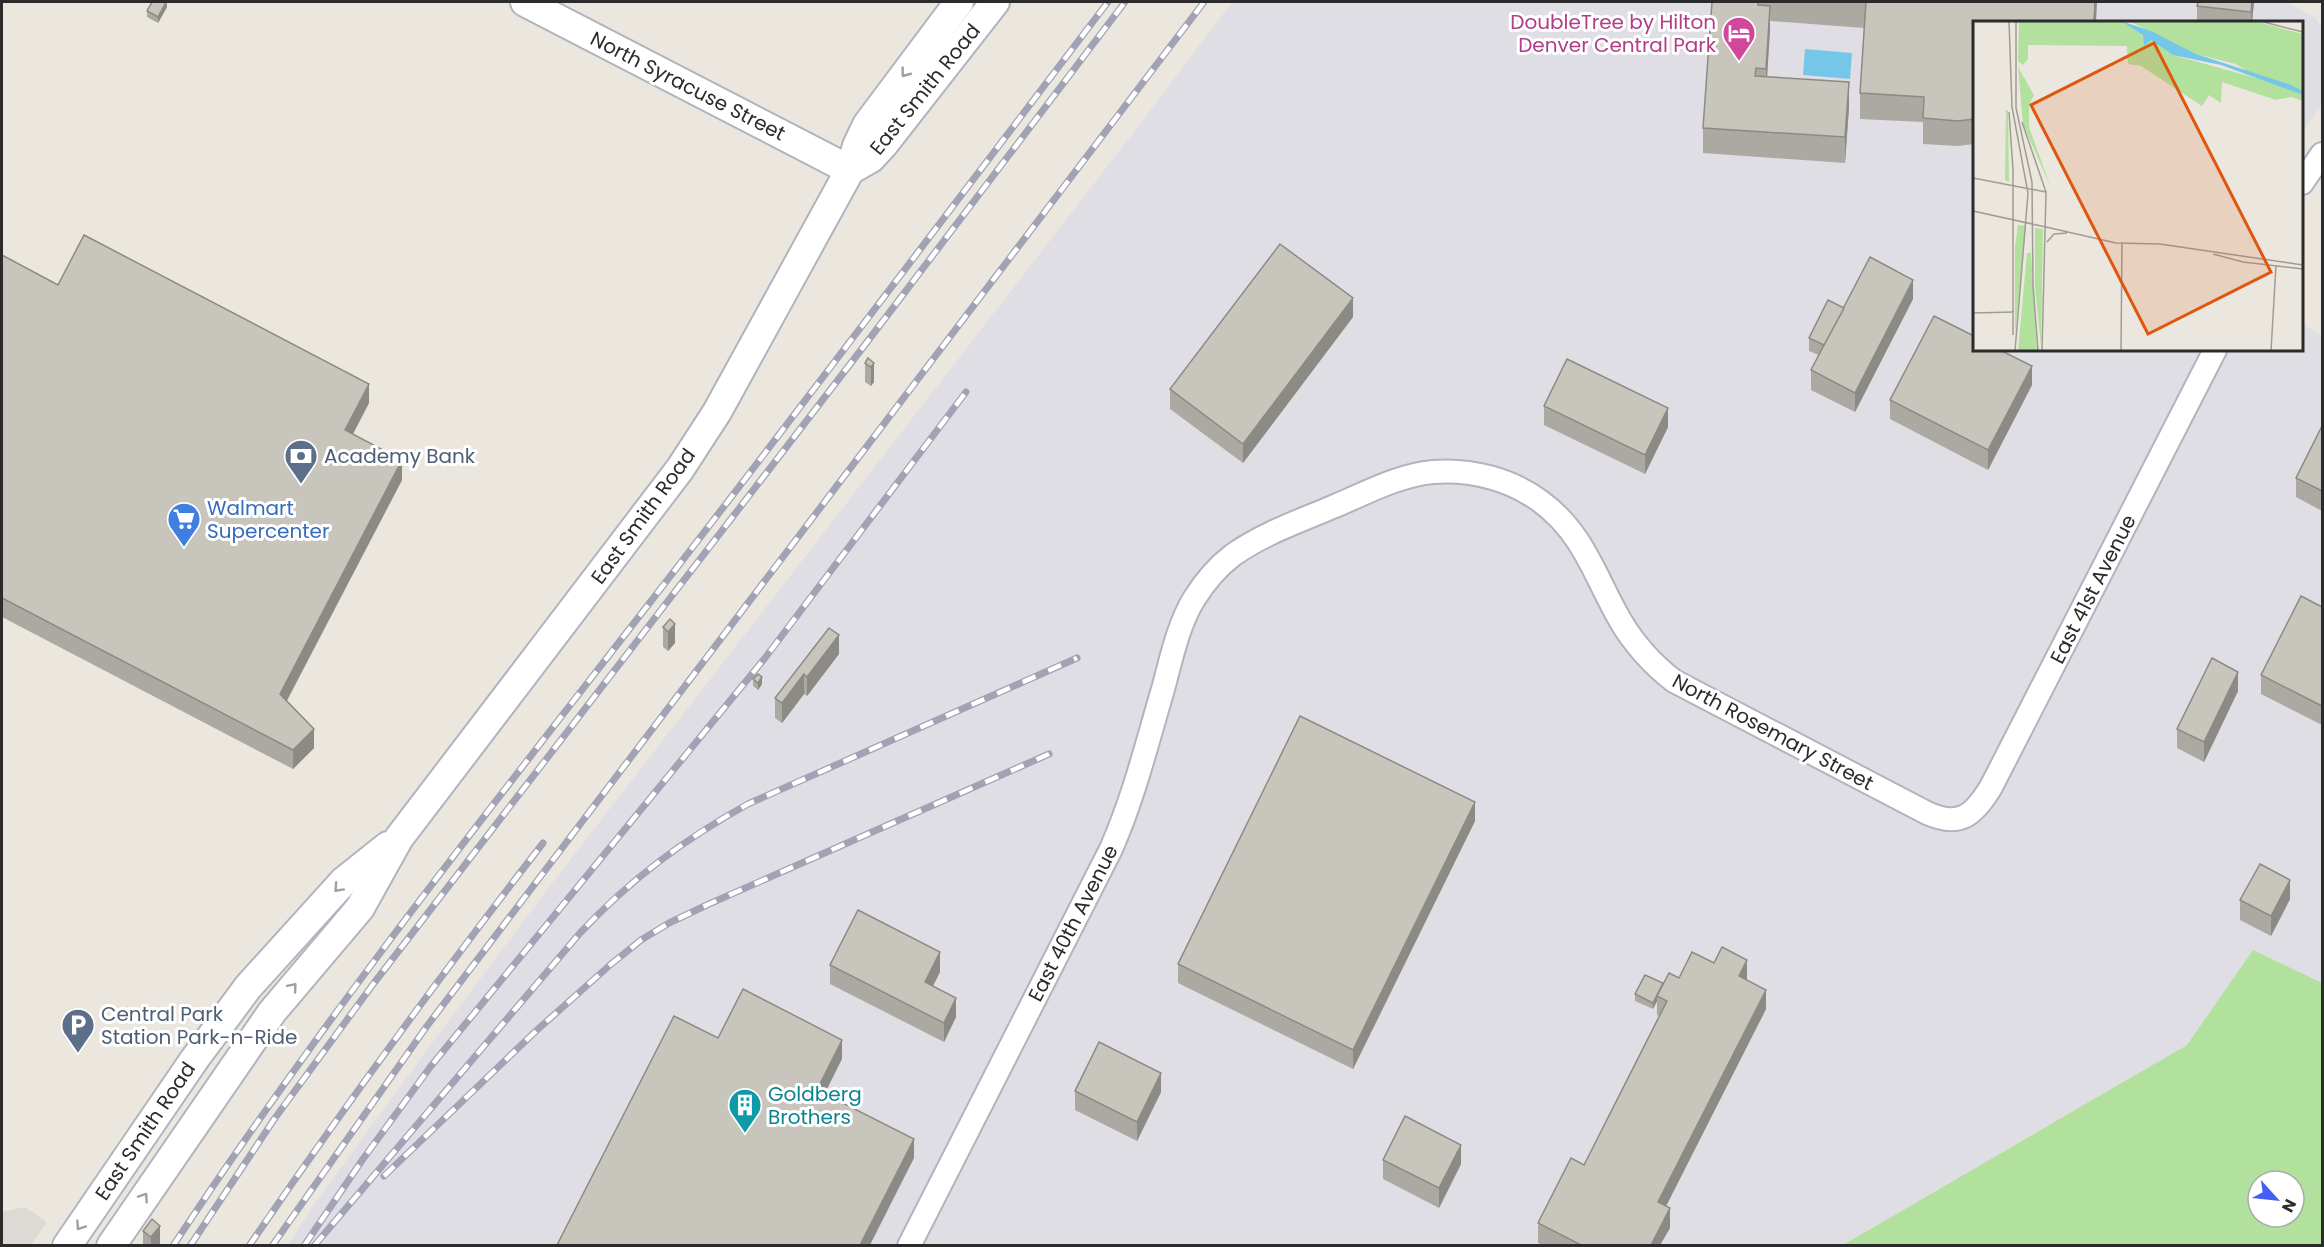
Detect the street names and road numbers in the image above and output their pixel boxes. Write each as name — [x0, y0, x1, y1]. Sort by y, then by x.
street label: East Smith Road — [863, 17, 987, 161]
street label: North Syracuse Street — [586, 25, 790, 147]
street label: East Smith Road — [584, 442, 702, 590]
street label: East 41st Avenue — [2043, 510, 2143, 668]
street label: North Rosemary Street — [1667, 667, 1879, 797]
street label: East 40th Avenue — [1021, 840, 1125, 1006]
street label: East Smith Road — [88, 1056, 202, 1206]

